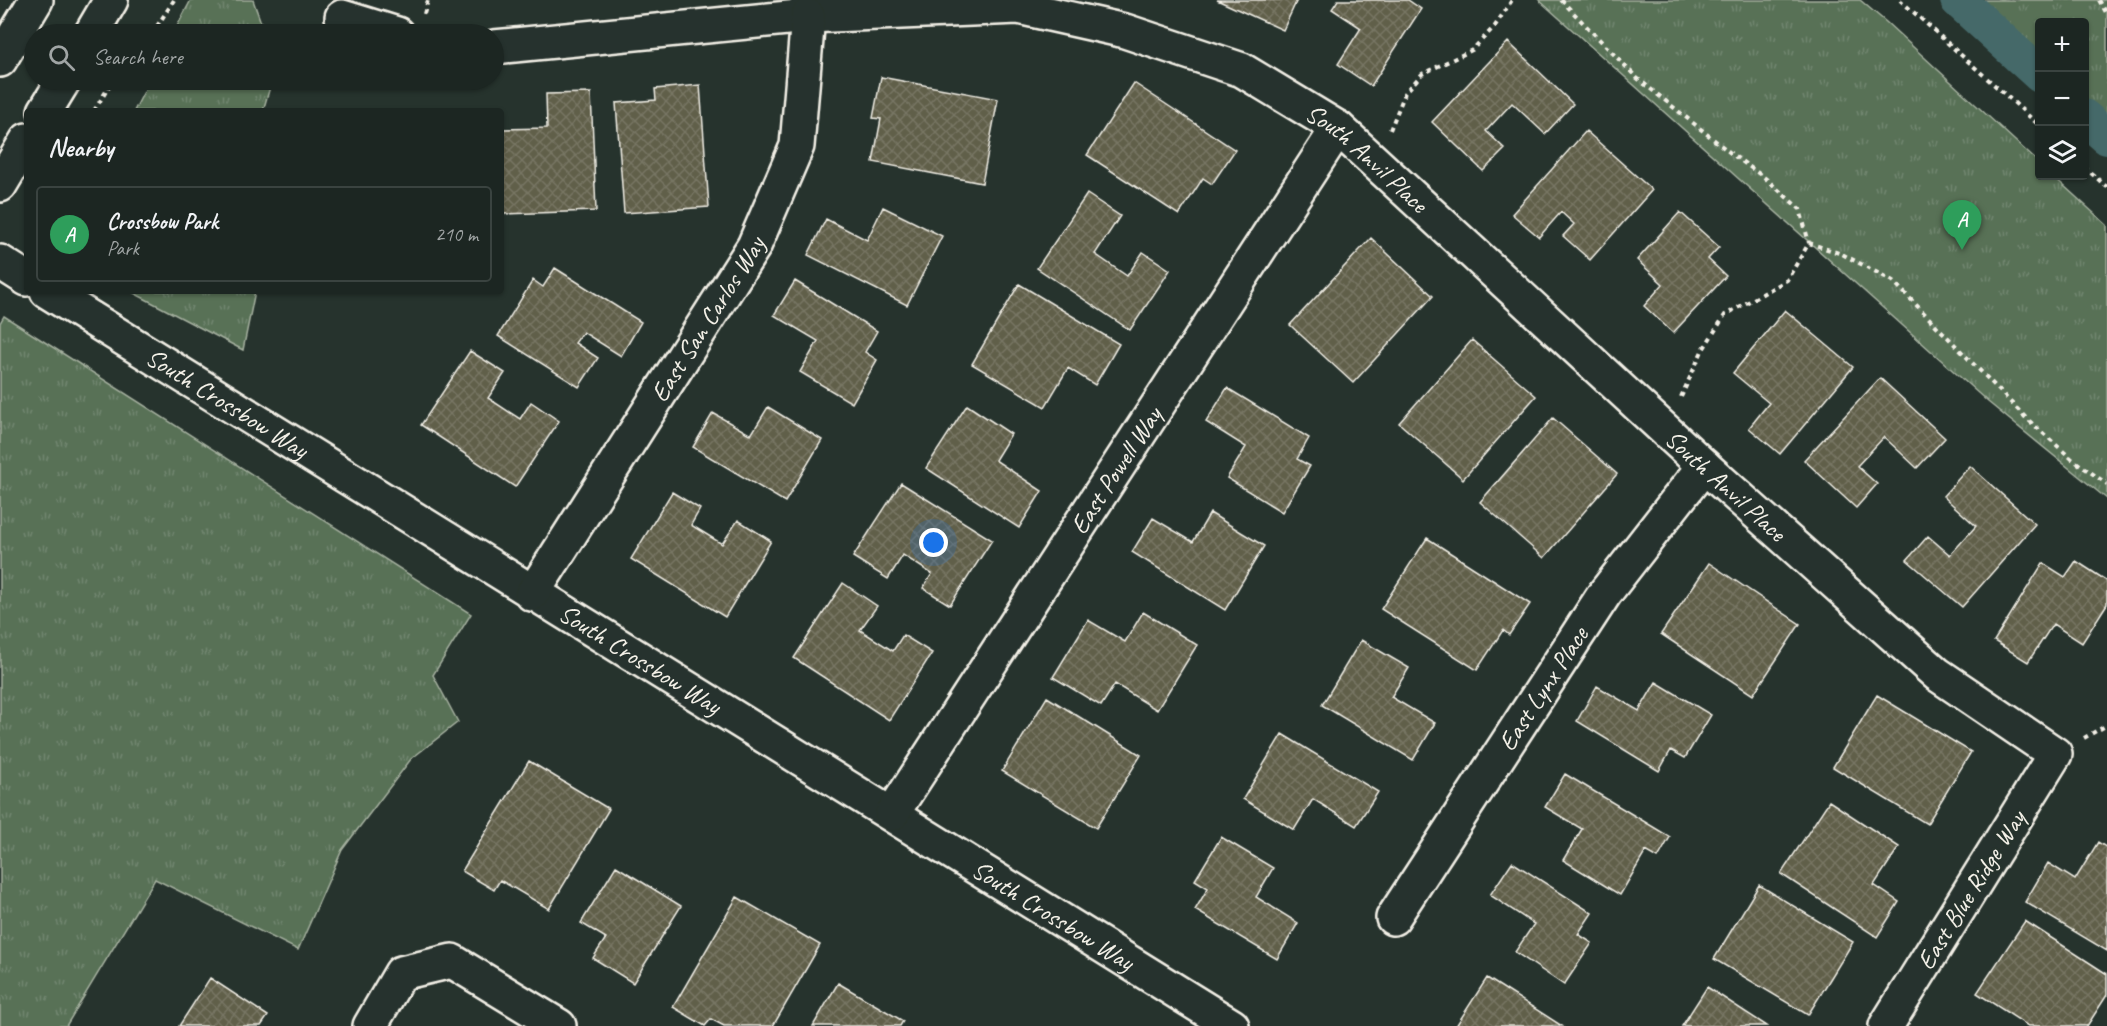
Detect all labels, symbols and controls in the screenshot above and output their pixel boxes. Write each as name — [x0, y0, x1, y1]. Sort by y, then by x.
map controls — [2035, 18, 2089, 180]
button: + — [2035, 18, 2089, 72]
search box — [24, 24, 504, 90]
icon: search — [45, 41, 78, 74]
text: Search here — [93, 43, 183, 71]
button: − — [2035, 72, 2089, 126]
street label: South Anvil Place — [1300, 96, 1436, 221]
button: layers — [2035, 126, 2089, 180]
text: Nearby — [48, 131, 113, 164]
pin: A — [1942, 200, 1982, 250]
text: Crossbow Park — [107, 208, 218, 236]
text: A — [64, 222, 75, 247]
text: 210 m — [435, 222, 478, 247]
street label: East San Carlos Way — [642, 230, 773, 408]
text: Park — [107, 236, 139, 261]
street label: South Crossbow Way — [140, 340, 316, 467]
street label: East Powell Way — [1062, 399, 1170, 540]
street label: South Anvil Place — [1658, 422, 1794, 549]
your location — [919, 528, 948, 557]
street label: South Crossbow Way — [553, 596, 729, 723]
street label: East Lynx Place — [1490, 619, 1596, 757]
street label: East Blue Ridge Way — [1909, 803, 2034, 976]
street label: South Crossbow Way — [966, 852, 1142, 979]

